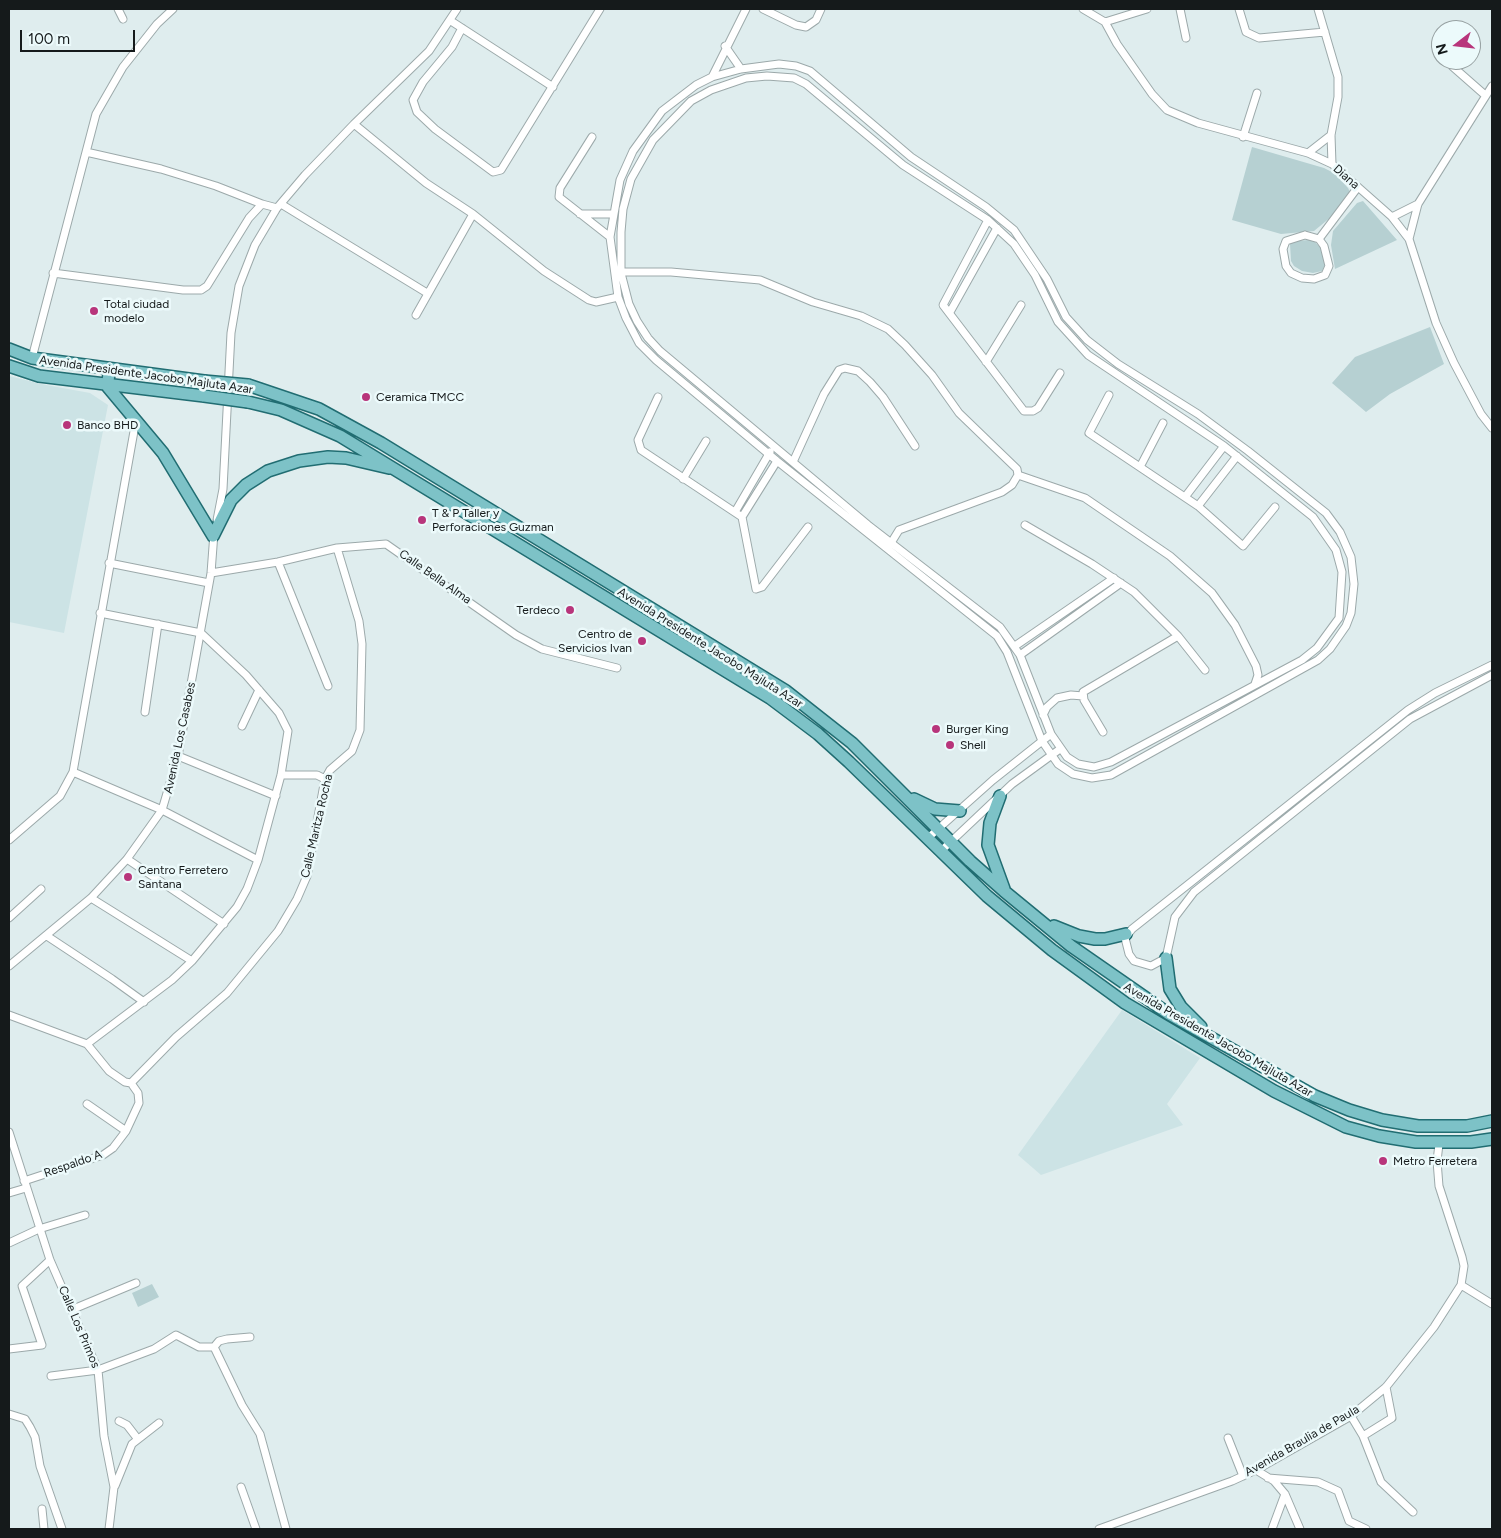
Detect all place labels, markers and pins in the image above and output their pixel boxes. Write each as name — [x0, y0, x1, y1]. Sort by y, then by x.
place label: Total ciudad modelo — [104, 297, 169, 325]
marker: Total ciudad modelo — [88, 305, 100, 317]
place label: Ceramica TMCC — [376, 390, 464, 404]
marker: Ceramica TMCC — [360, 391, 372, 403]
place label: Banco BHD — [77, 418, 138, 432]
marker: Banco BHD — [61, 419, 73, 431]
place label: T & P Taller y Perforaciones Guzman — [432, 506, 554, 534]
marker: T & P Taller y Perforaciones Guzman — [416, 514, 428, 526]
place label: Terdeco — [516, 603, 560, 617]
marker: Terdeco — [564, 604, 576, 616]
place label: Centro de Servicios Ivan — [558, 627, 632, 655]
marker: Centro de Servicios Ivan — [636, 635, 648, 647]
place label: Burger King — [946, 722, 1009, 736]
marker: Burger King — [930, 723, 942, 735]
place label: Shell — [960, 738, 986, 752]
marker: Shell — [944, 739, 956, 751]
place label: Centro Ferretero Santana — [138, 863, 228, 891]
marker: Centro Ferretero Santana — [122, 871, 134, 883]
place label: Metro Ferretera — [1393, 1154, 1477, 1168]
marker: Metro Ferretera — [1377, 1155, 1389, 1167]

